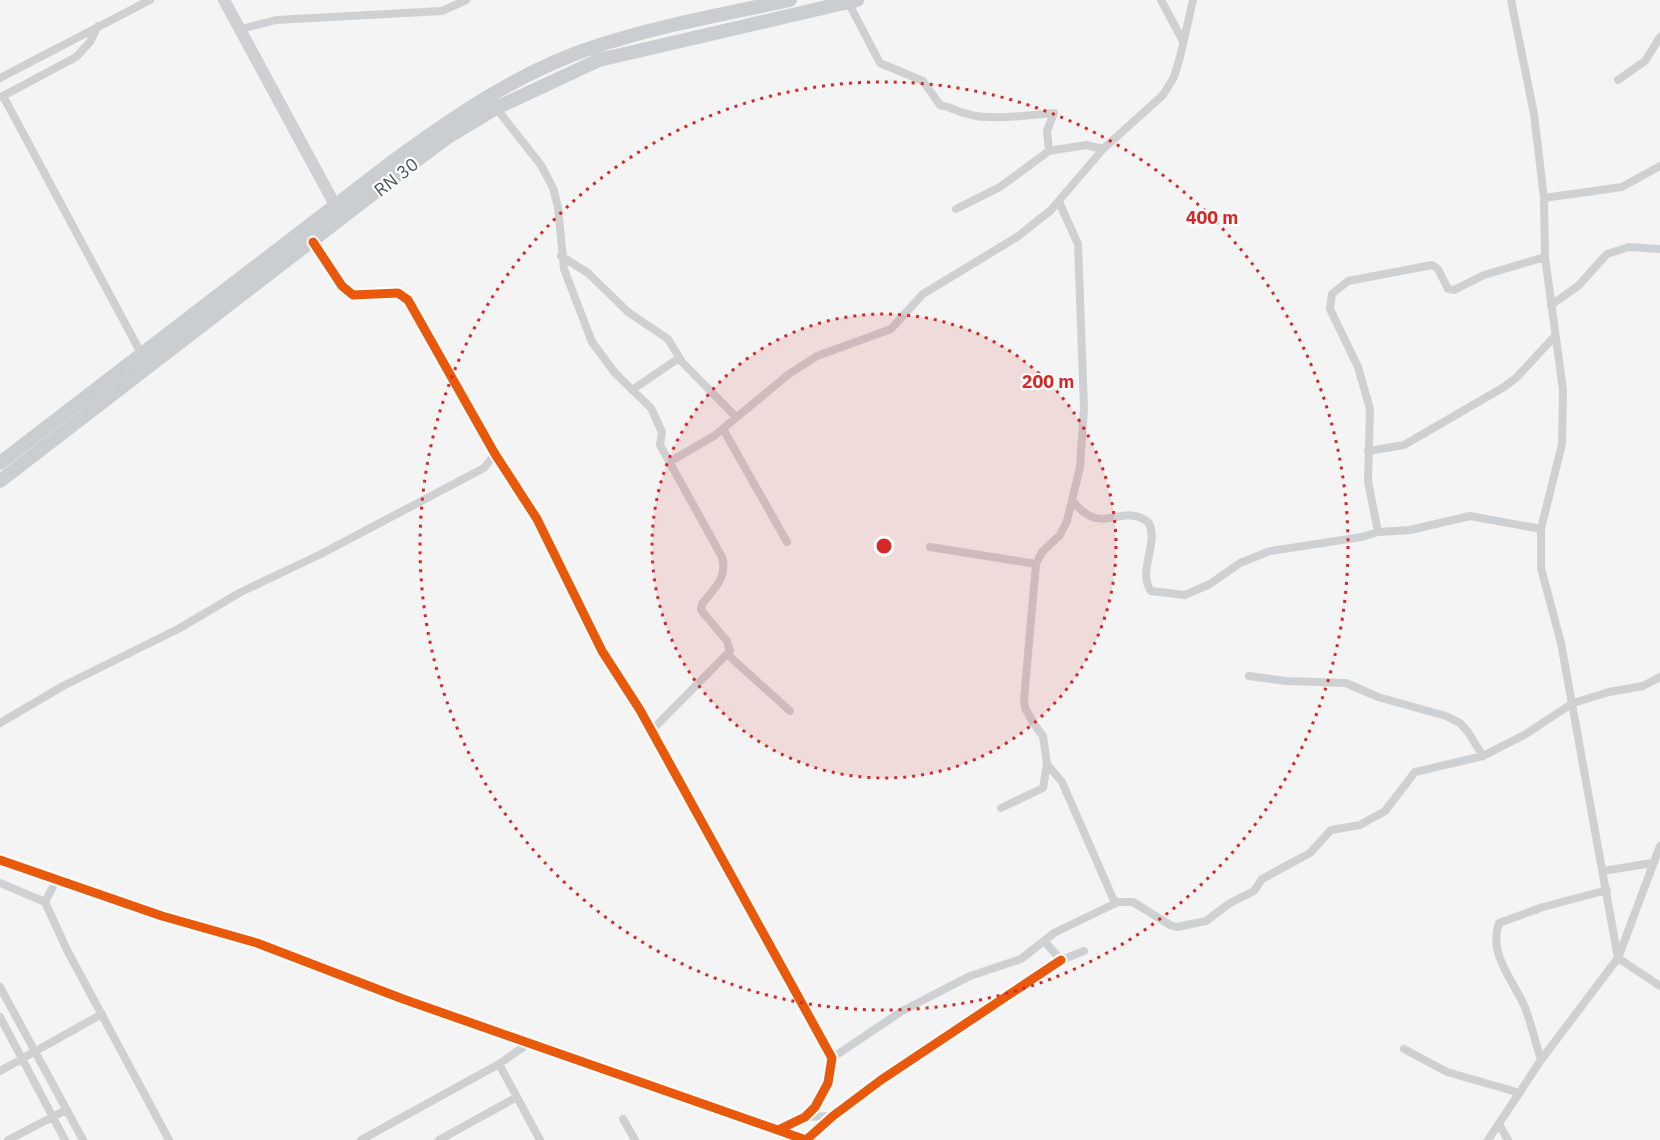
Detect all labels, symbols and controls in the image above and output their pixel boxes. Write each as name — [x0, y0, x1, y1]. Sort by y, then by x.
street label: RN 30 — [369, 153, 423, 201]
text: 400 m — [1186, 206, 1238, 229]
text: 200 m — [1022, 370, 1074, 393]
centre of rings — [874, 536, 894, 556]

